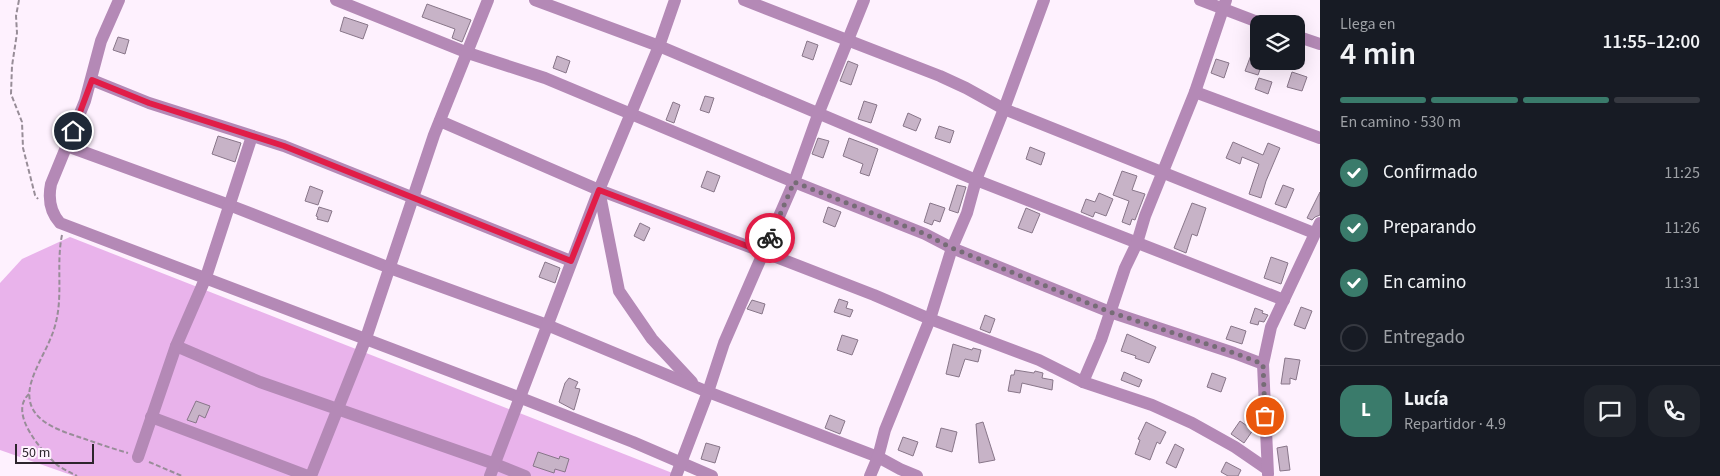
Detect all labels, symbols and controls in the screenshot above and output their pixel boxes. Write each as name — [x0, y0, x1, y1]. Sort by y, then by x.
text: Llega en — [1340, 13, 1395, 35]
map controls — [1250, 15, 1305, 70]
button: layers — [1250, 15, 1305, 70]
text: 11:55–12:00 — [1602, 29, 1700, 56]
text: 4 min — [1340, 31, 1416, 77]
pin — [52, 110, 94, 152]
text: En camino · 530 m — [1340, 111, 1461, 133]
icon: home — [59, 117, 87, 145]
icon: check — [1340, 159, 1368, 187]
text: Confirmado — [1383, 159, 1478, 186]
text: 11:25 — [1664, 162, 1700, 184]
courier — [745, 213, 795, 263]
icon: check — [1340, 214, 1368, 242]
text: Preparando — [1383, 214, 1476, 241]
text: 11:26 — [1664, 217, 1700, 239]
icon: bike — [756, 224, 784, 252]
icon: check — [1340, 269, 1368, 297]
text: En camino — [1383, 269, 1466, 296]
text: 11:31 — [1664, 272, 1700, 294]
text: Entregado — [1383, 324, 1465, 351]
button: chat — [1584, 385, 1636, 437]
button: phone — [1648, 385, 1700, 437]
text: Lucía — [1404, 386, 1449, 413]
pin — [1244, 395, 1286, 437]
text: L — [1361, 397, 1371, 424]
icon: bag — [1251, 402, 1279, 430]
text: Repartidor · 4.9 — [1404, 413, 1506, 435]
scale bar — [15, 441, 94, 464]
text: 50 m — [22, 443, 50, 463]

